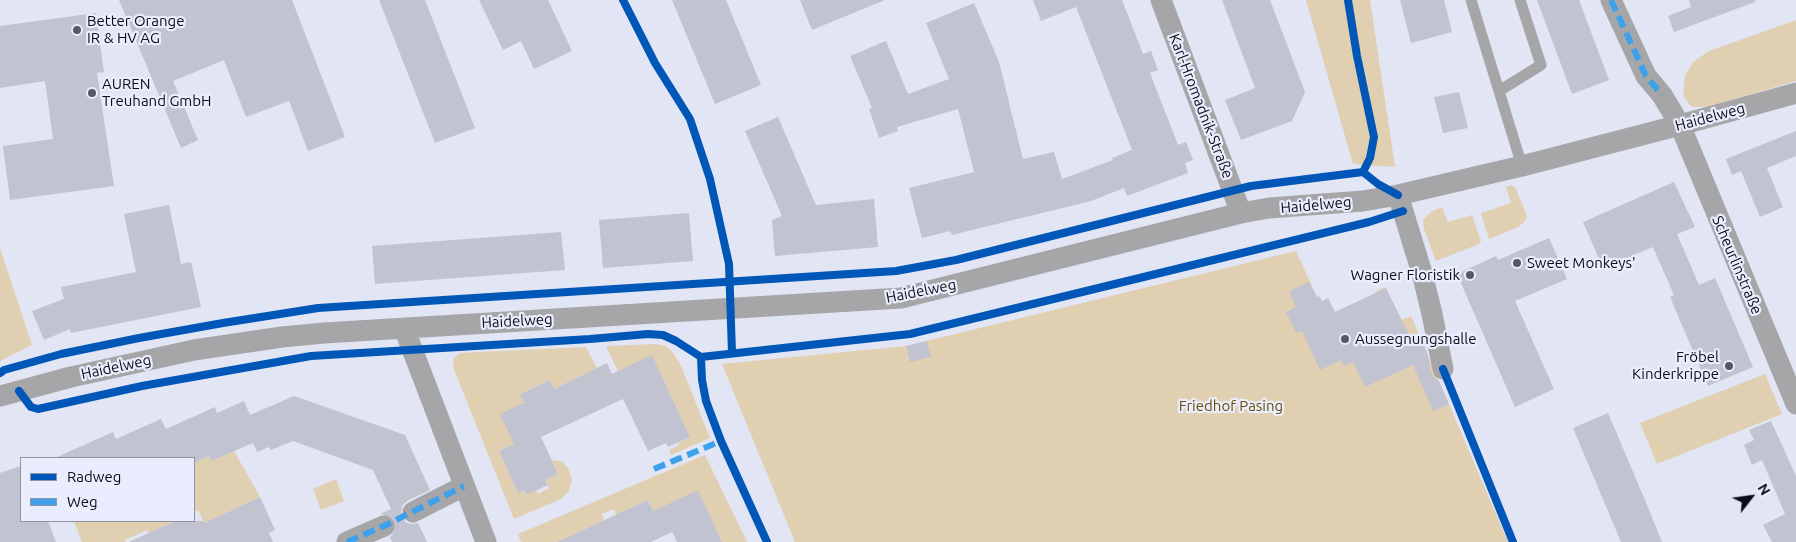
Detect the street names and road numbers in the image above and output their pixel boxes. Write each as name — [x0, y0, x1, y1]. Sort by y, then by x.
street label: Karl-Hromadnik-Straße — [1165, 31, 1237, 181]
street label: Haidelweg — [1673, 99, 1747, 135]
street label: Haidelweg — [1280, 193, 1352, 217]
street label: Scheurlinstraße — [1708, 213, 1766, 317]
street label: Haidelweg — [884, 275, 958, 307]
street label: Haidelweg — [481, 310, 553, 332]
street label: Haidelweg — [79, 351, 153, 383]

